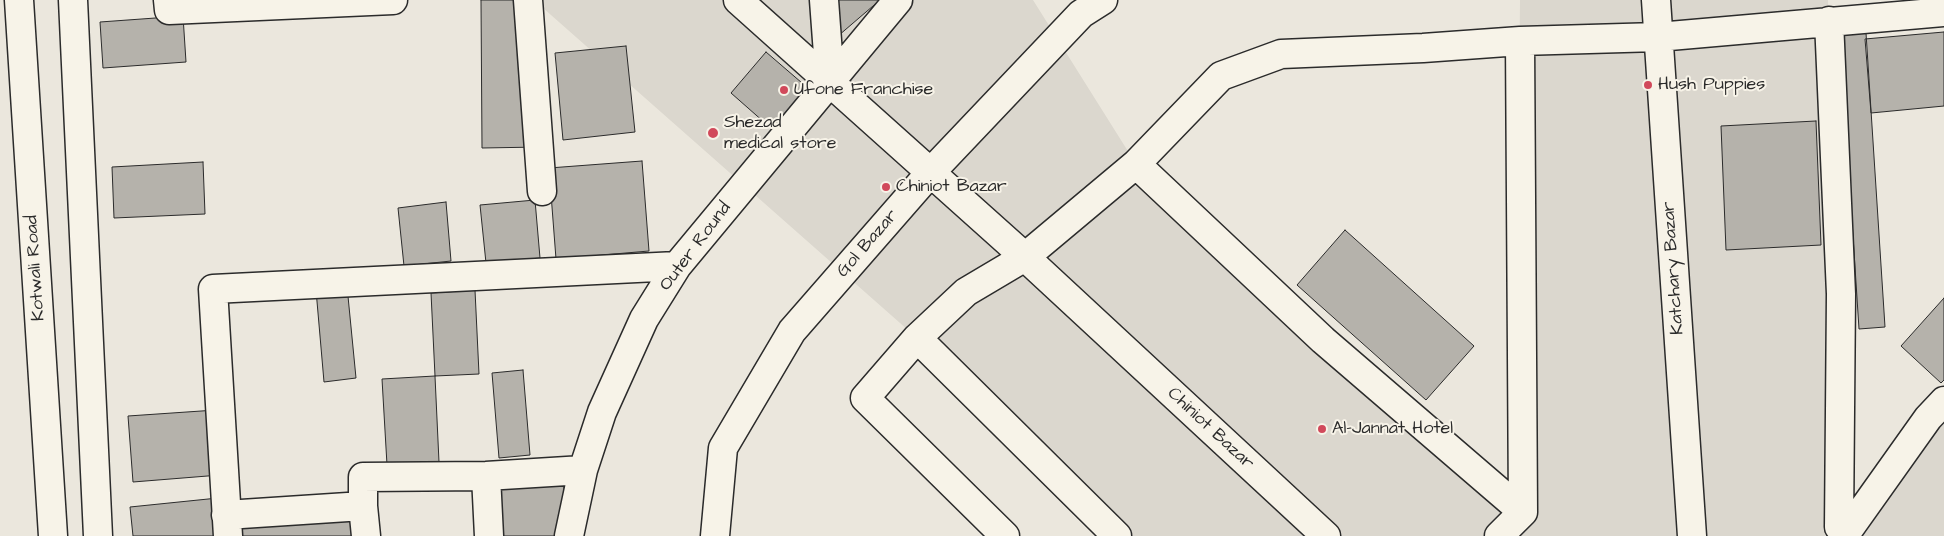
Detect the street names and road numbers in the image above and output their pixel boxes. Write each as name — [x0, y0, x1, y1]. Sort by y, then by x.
street label: Outer Round — [656, 198, 736, 296]
street label: Katchary Bazar — [1659, 201, 1689, 335]
street label: Gol Bazar — [833, 206, 903, 282]
street label: Kotwali Road — [22, 214, 50, 322]
street label: Chiniot Bazar — [1162, 383, 1258, 475]

